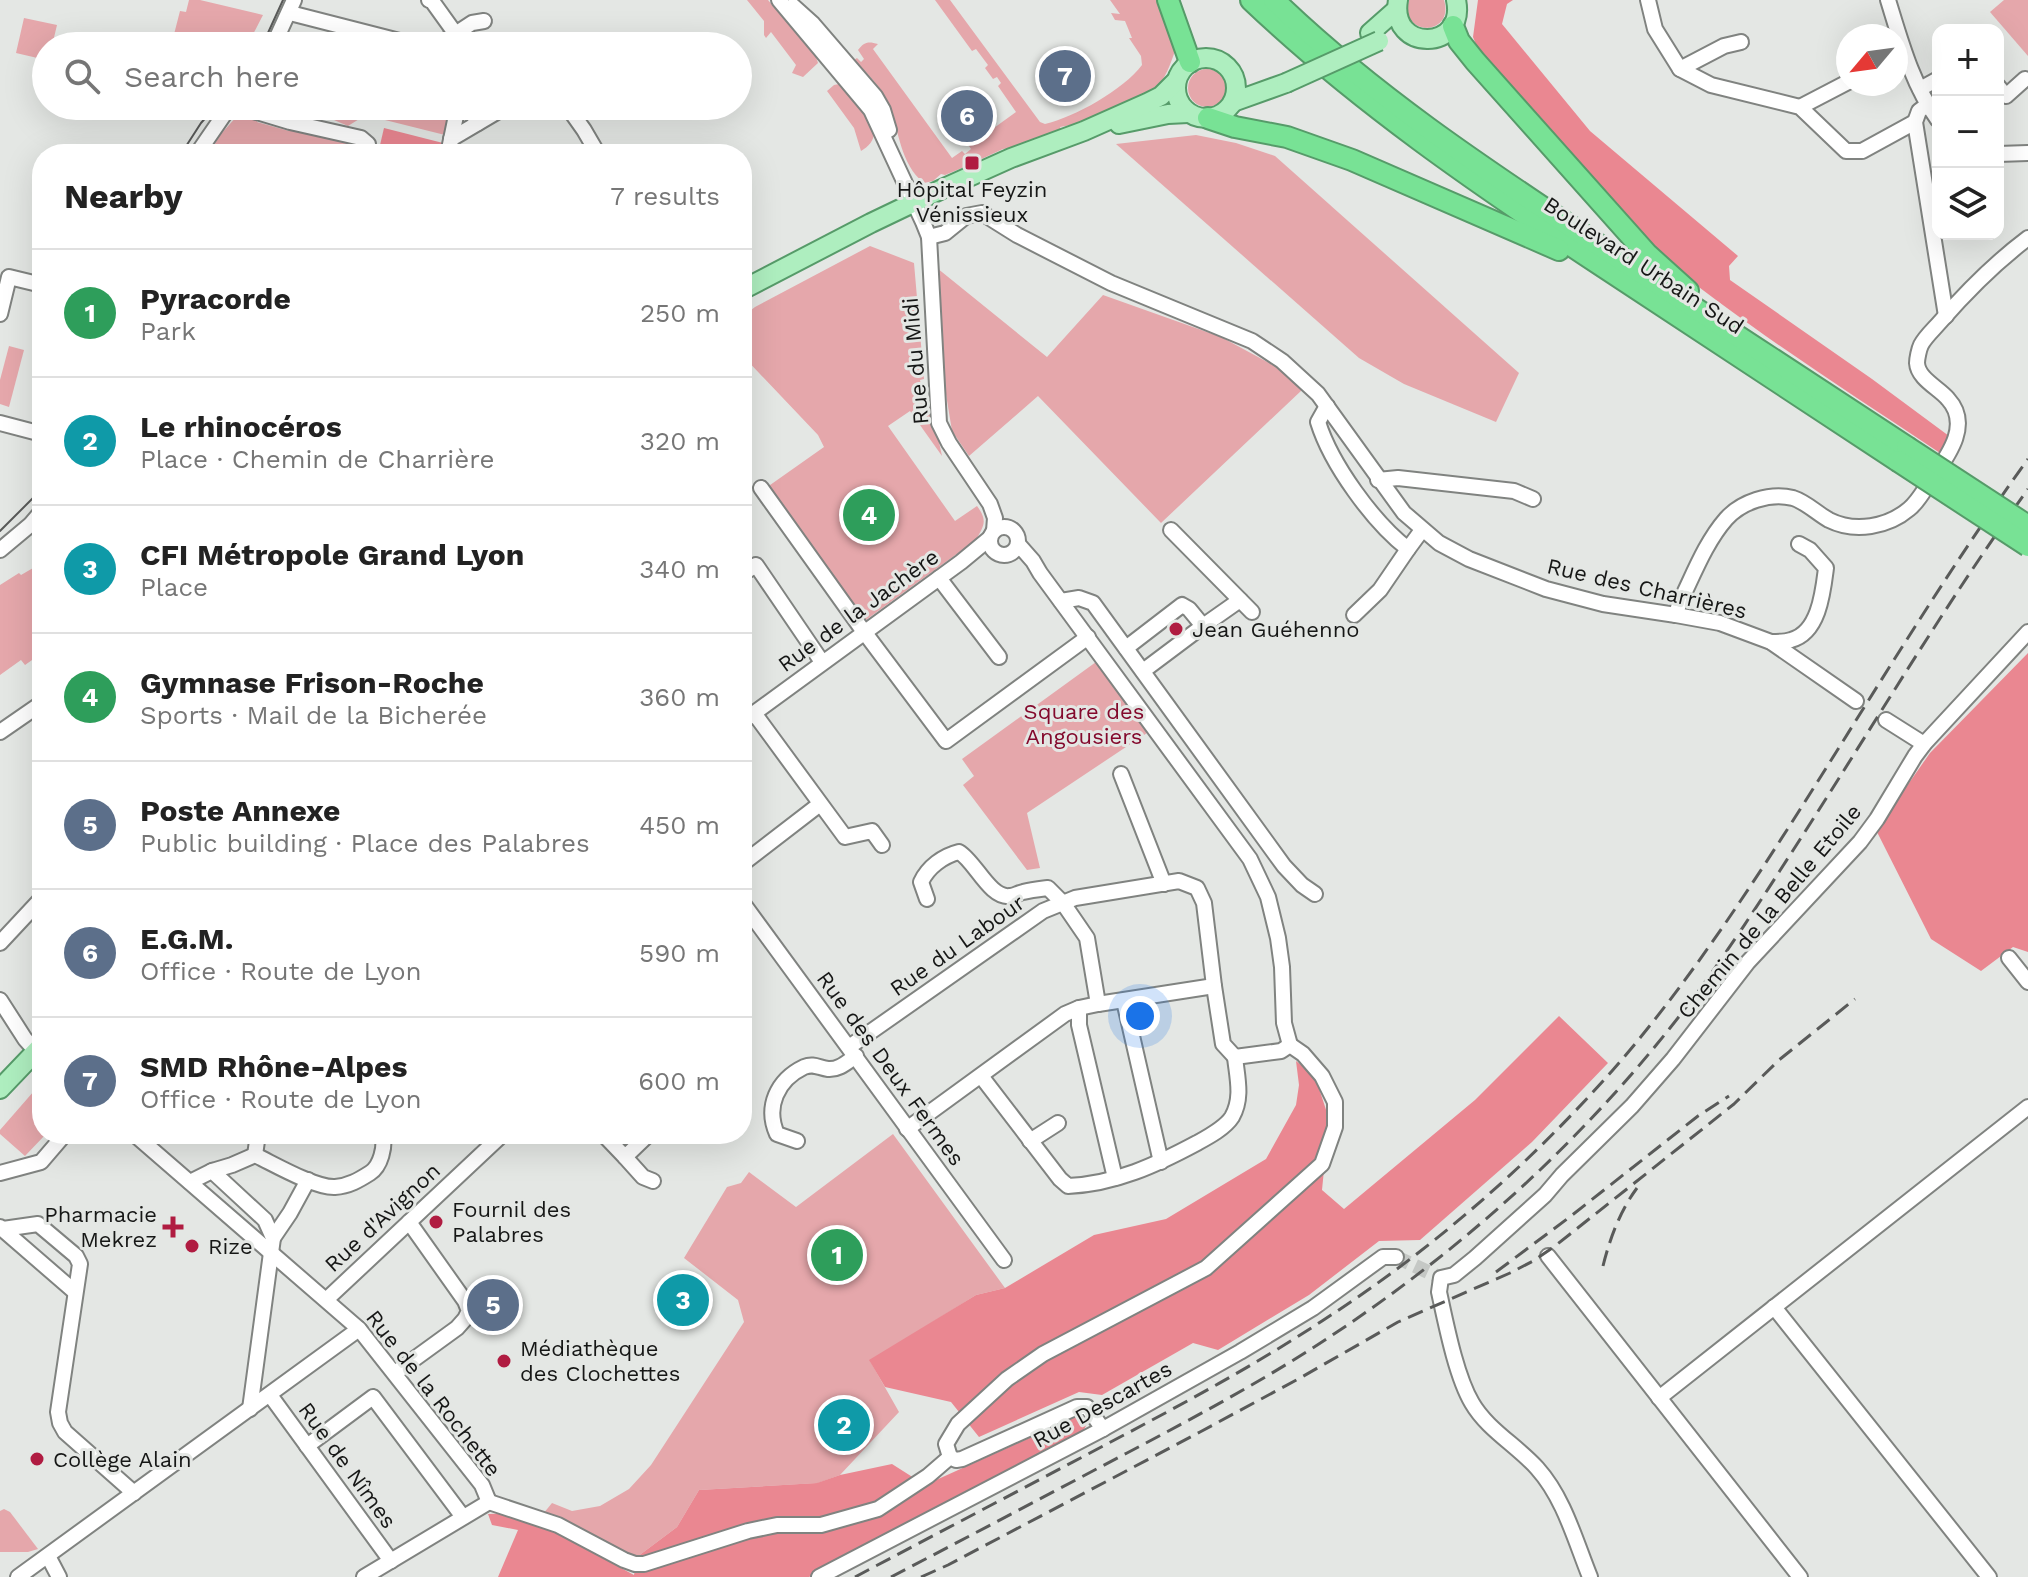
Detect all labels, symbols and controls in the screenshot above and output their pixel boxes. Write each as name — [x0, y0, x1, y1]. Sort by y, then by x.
north arrow — [1836, 24, 1908, 96]
map controls — [1932, 24, 2004, 240]
button: + — [1932, 24, 2004, 96]
search box — [32, 32, 752, 120]
pin: 7 — [1039, 46, 1091, 106]
icon: search — [60, 54, 104, 98]
text: Search here — [124, 59, 300, 94]
pin: 6 — [941, 86, 993, 146]
button: − — [1932, 96, 2004, 168]
marker: Hôpital Feyzin Vénissieux — [963, 154, 981, 172]
button: layers — [1932, 168, 2004, 240]
text: Nearby — [64, 176, 183, 216]
place label: Hôpital Feyzin Vénissieux — [897, 177, 1047, 227]
text: 7 results — [610, 181, 720, 211]
street label: Boulevard Urbain Sud — [1539, 192, 1748, 339]
text: Pyracorde — [140, 281, 291, 316]
street label: Rue du Midi — [897, 296, 933, 425]
text: 1 — [84, 298, 96, 328]
text: 250 m — [640, 298, 720, 328]
text: Park — [140, 316, 196, 346]
text: Le rhinocéros — [140, 409, 342, 444]
text: 2 — [82, 426, 98, 456]
text: 320 m — [640, 426, 720, 456]
text: Place · Chemin de Charrière — [140, 444, 494, 474]
pin: 4 — [843, 485, 895, 545]
text: CFI Métropole Grand Lyon — [140, 537, 524, 572]
street label: Rue de la Jachère — [773, 544, 943, 677]
street label: Rue des Charrières — [1545, 553, 1749, 624]
text: 3 — [82, 554, 98, 584]
text: 340 m — [639, 554, 720, 584]
text: Place — [140, 572, 208, 602]
place label: Jean Guéhenno — [1192, 617, 1360, 642]
marker: Jean Guéhenno — [1167, 620, 1185, 638]
text: Gymnase Frison-Roche — [140, 665, 484, 700]
text: 4 — [82, 682, 98, 712]
text: 360 m — [639, 682, 720, 712]
park label: Square des Angousiers — [1024, 699, 1144, 749]
text: Sports · Mail de la Bicherée — [140, 700, 487, 730]
text: Poste Annexe — [140, 793, 340, 828]
street label: Chemin de la Belle Etoile — [1673, 799, 1866, 1023]
text: 5 — [82, 810, 98, 840]
text: 450 m — [639, 810, 720, 840]
text: Public building · Place des Palabres — [140, 828, 590, 858]
street label: Rue du Labour — [885, 890, 1029, 1001]
text: E.G.M. — [140, 921, 233, 956]
text: 6 — [82, 938, 98, 968]
text: 590 m — [639, 938, 720, 968]
text: Office · Route de Lyon — [140, 956, 422, 986]
street label: Rue des Deux Fermes — [812, 966, 969, 1170]
your location — [1120, 996, 1160, 1036]
text: SMD Rhône-Alpes — [140, 1049, 407, 1084]
text: 7 — [82, 1066, 98, 1096]
text: 600 m — [638, 1066, 720, 1096]
text: Office · Route de Lyon — [140, 1084, 422, 1114]
street label: Rue d'Avignon — [320, 1158, 445, 1277]
place label: Fournil des Palabres — [452, 1197, 571, 1247]
place label: Pharmacie Mekrez — [44, 1202, 157, 1252]
marker: Fournil des Palabres — [427, 1213, 445, 1231]
marker: Pharmacie Mekrez — [164, 1218, 182, 1236]
pin: 1 — [811, 1225, 863, 1285]
place label: Rize — [208, 1234, 253, 1259]
marker: Rize — [183, 1237, 201, 1255]
pin: 3 — [657, 1270, 709, 1330]
pin: 5 — [467, 1275, 519, 1335]
street label: Rue de la Rochette — [361, 1305, 506, 1481]
place label: Médiathèque des Clochettes — [520, 1336, 680, 1386]
marker: Médiathèque des Clochettes — [495, 1352, 513, 1370]
street label: Rue Descartes — [1028, 1356, 1176, 1453]
pin: 2 — [818, 1395, 870, 1455]
street label: Rue de Nîmes — [294, 1398, 402, 1533]
place label: Collège Alain — [53, 1447, 192, 1472]
marker: Collège Alain — [28, 1450, 46, 1468]

